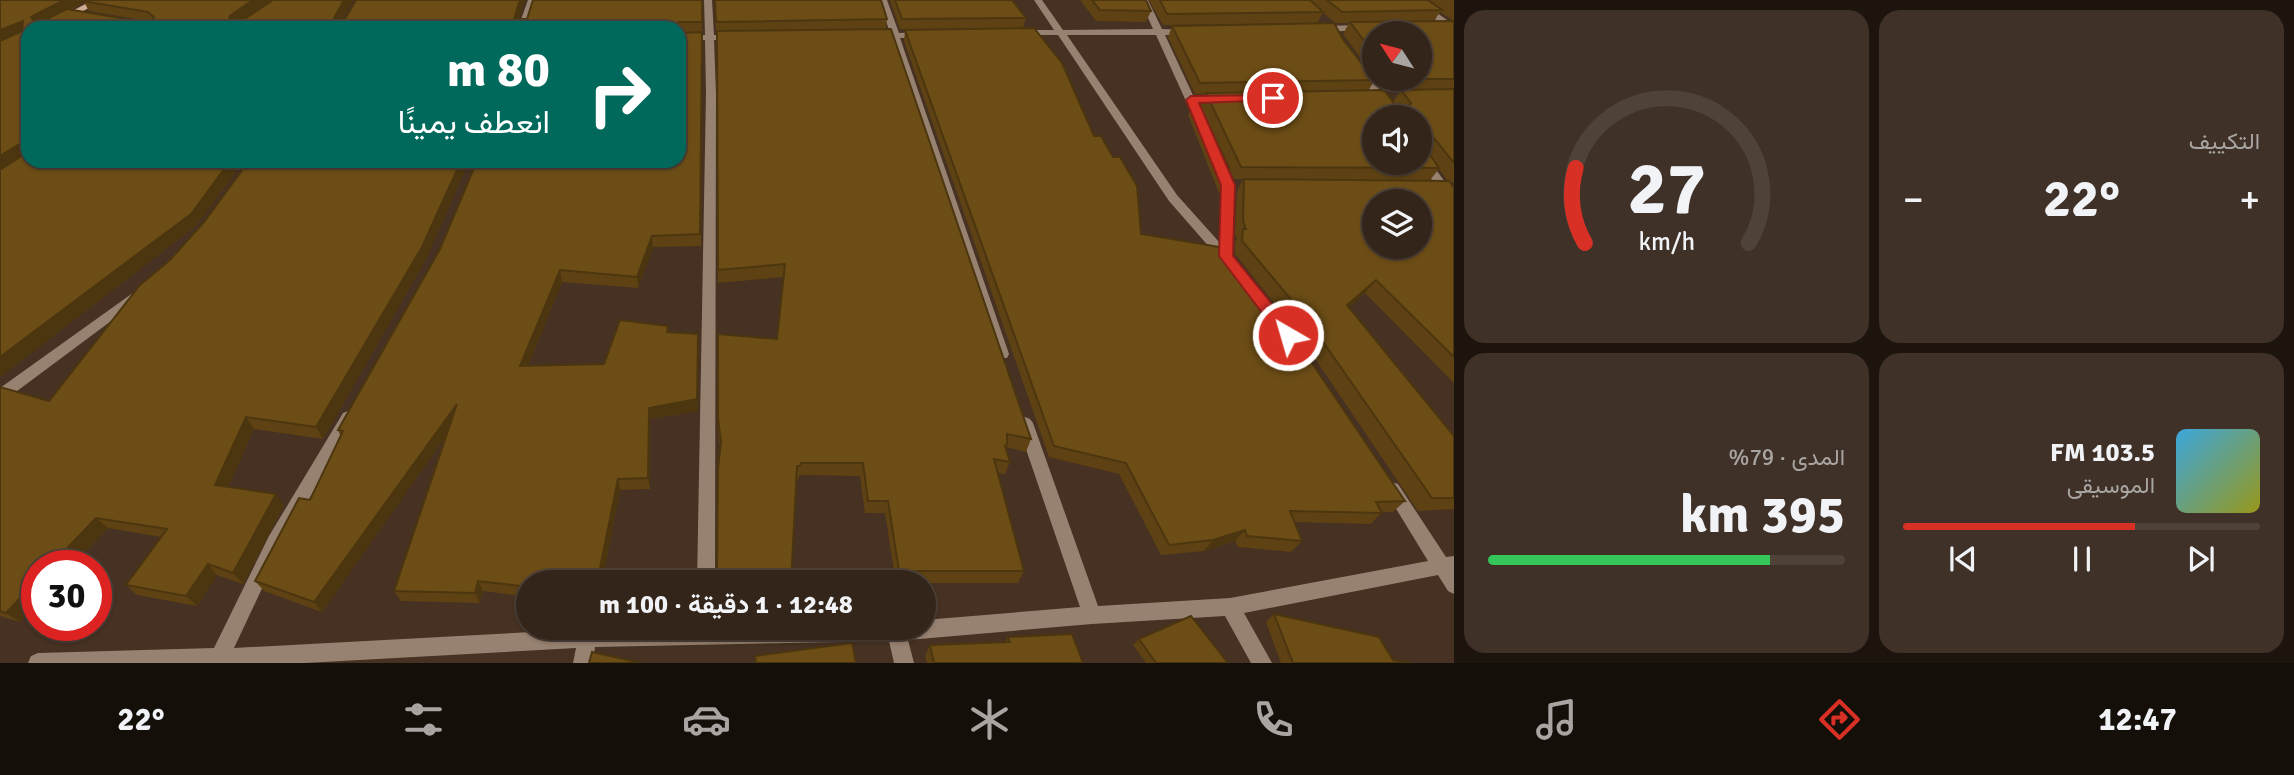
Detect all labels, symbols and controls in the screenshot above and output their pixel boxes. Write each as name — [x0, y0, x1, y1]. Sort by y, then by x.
north arrow — [1362, 21, 1432, 91]
map controls — [1362, 21, 1432, 259]
text: 80 m — [447, 40, 550, 100]
icon: right — [574, 49, 665, 140]
pin — [1243, 68, 1303, 128]
icon: arrive — [1254, 79, 1292, 117]
text: انعطف يمينًا — [398, 103, 550, 142]
button: sound — [1362, 105, 1432, 175]
text: التكييف — [2189, 127, 2260, 156]
text: 27 — [1627, 145, 1706, 234]
text: 22° — [2043, 167, 2120, 231]
text: − — [1903, 176, 1924, 223]
text: + — [2239, 176, 2260, 223]
button: layers — [1362, 189, 1432, 259]
text: km/h — [1638, 225, 1695, 256]
position arrow — [1251, 298, 1325, 372]
text: 103.5 FM — [2050, 437, 2155, 469]
text: المدى · 79% — [1729, 443, 1845, 472]
text: الموسيقى — [2067, 471, 2155, 500]
text: 395 km — [1680, 483, 1845, 547]
icon: previous — [1944, 540, 1982, 578]
icon: pause — [2063, 540, 2101, 578]
icon: next — [2182, 540, 2220, 578]
speed limit sign: 30 — [21, 550, 112, 641]
text: 12:48 · 1 دقيقة · 100 m — [599, 589, 853, 621]
icon: filters — [399, 695, 448, 744]
icon: car — [682, 695, 731, 744]
icon: climate — [965, 695, 1014, 744]
icon: phone — [1249, 695, 1298, 744]
icon: music — [1532, 695, 1581, 744]
icon: directions — [1815, 695, 1864, 744]
text: 22° — [117, 700, 165, 739]
text: 12:47 — [2098, 700, 2177, 739]

